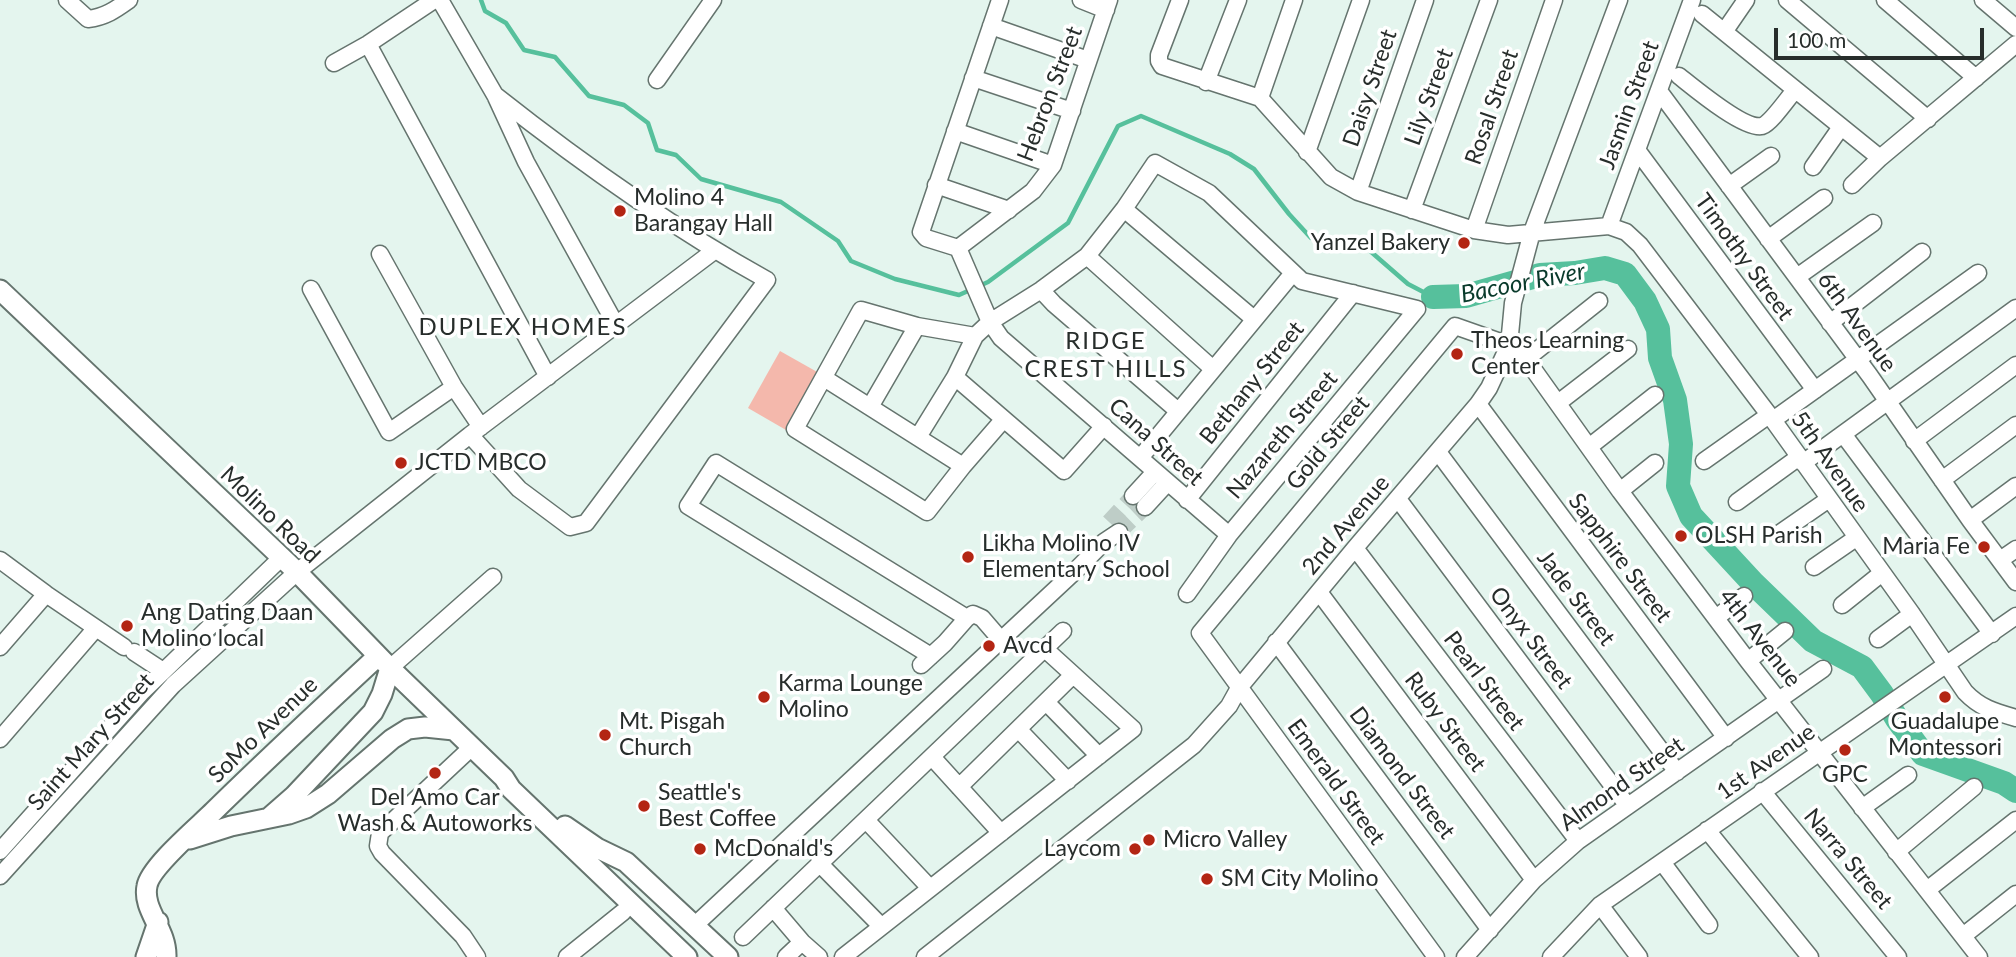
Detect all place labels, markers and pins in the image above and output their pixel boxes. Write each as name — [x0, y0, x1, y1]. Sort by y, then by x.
place label: Molino 4 Barangay Hall — [634, 184, 773, 238]
marker: Molino 4 Barangay Hall — [612, 203, 628, 219]
place label: Yanzel Bakery — [1311, 229, 1450, 257]
marker: Yanzel Bakery — [1456, 235, 1472, 251]
place label: Theos Learning Center — [1471, 327, 1624, 381]
marker: Theos Learning Center — [1449, 346, 1465, 362]
place label: JCTD MBCO — [415, 449, 547, 477]
marker: JCTD MBCO — [393, 455, 409, 471]
place label: OLSH Parish — [1695, 522, 1823, 550]
marker: OLSH Parish — [1673, 528, 1689, 544]
place label: Likha Molino IV Elementary School — [982, 530, 1170, 584]
place label: Maria Fe — [1882, 533, 1970, 561]
marker: Maria Fe — [1976, 539, 1992, 555]
marker: Likha Molino IV Elementary School — [960, 549, 976, 565]
place label: Ang Dating Daan Molino local — [141, 599, 313, 653]
marker: Ang Dating Daan Molino local — [119, 618, 135, 634]
place label: Avcd — [1003, 632, 1053, 660]
marker: Avcd — [981, 638, 997, 654]
place label: Karma Lounge Molino — [778, 670, 923, 724]
marker: Karma Lounge Molino — [756, 689, 772, 705]
marker: Guadalupe Montessori — [1937, 689, 1953, 705]
place label: Mt. Pisgah Church — [619, 708, 725, 762]
place label: Guadalupe Montessori — [1888, 708, 2002, 762]
marker: Mt. Pisgah Church — [597, 727, 613, 743]
marker: GPC — [1837, 742, 1853, 758]
place label: GPC — [1822, 761, 1868, 789]
marker: Del Amo Car Wash & Autoworks — [427, 765, 443, 781]
place label: Seattle's Best Coffee — [658, 779, 776, 833]
place label: Del Amo Car Wash & Autoworks — [337, 784, 533, 838]
marker: Seattle's Best Coffee — [636, 798, 652, 814]
place label: Micro Valley — [1163, 826, 1287, 854]
marker: Micro Valley — [1141, 832, 1157, 848]
place label: McDonald's — [714, 835, 833, 863]
place label: Laycom — [1044, 835, 1121, 863]
marker: McDonald's — [692, 841, 708, 857]
marker: Laycom — [1127, 841, 1143, 857]
place label: SM City Molino — [1221, 865, 1378, 893]
marker: SM City Molino — [1199, 871, 1215, 887]

